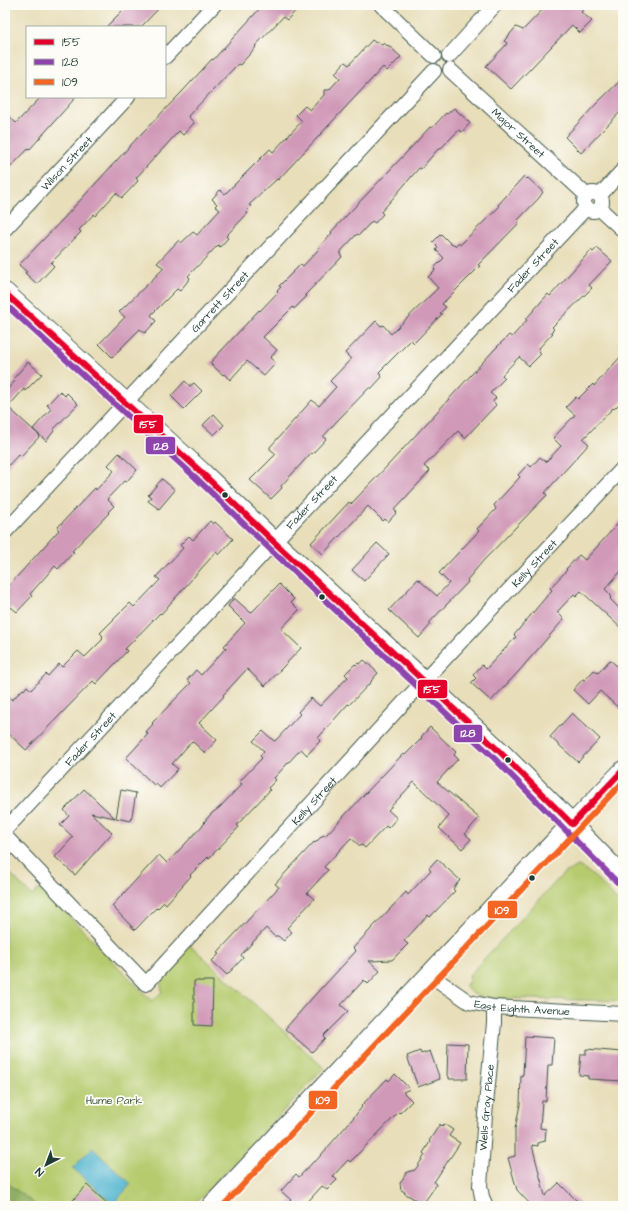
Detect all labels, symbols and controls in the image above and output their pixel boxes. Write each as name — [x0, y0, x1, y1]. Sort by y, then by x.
legend — [26, 26, 166, 98]
text: 155 — [62, 34, 81, 51]
text: 128 — [62, 54, 78, 71]
text: 109 — [62, 74, 78, 91]
street label: Major Street — [489, 105, 549, 161]
street label: Wilson Street — [37, 132, 96, 194]
street label: Fader Street — [504, 234, 562, 296]
street label: Garrett Street — [187, 267, 252, 335]
line badge: 155 — [133, 414, 164, 434]
text: 155 — [140, 417, 157, 432]
line badge: 128 — [145, 436, 176, 455]
text: 128 — [154, 439, 169, 454]
street label: Fader Street — [282, 471, 341, 532]
unlabelled marker — [220, 490, 230, 500]
street label: Kelly Street — [508, 535, 561, 590]
unlabelled marker — [317, 592, 327, 602]
line badge: 155 — [417, 679, 448, 699]
text: 155 — [424, 682, 441, 697]
street label: Fader Street — [61, 708, 120, 769]
line badge: 128 — [453, 724, 483, 743]
text: 128 — [461, 726, 476, 741]
unlabelled marker — [503, 755, 513, 765]
street label: Kelly Street — [288, 773, 340, 828]
unlabelled marker — [527, 873, 537, 883]
line badge: 109 — [487, 900, 518, 919]
text: 109 — [495, 903, 509, 918]
street label: East Eighth Avenue — [473, 996, 570, 1019]
street label: Wells Gray Place — [475, 1063, 497, 1151]
line badge: 109 — [308, 1090, 338, 1110]
park label: Hume Park — [86, 1093, 143, 1108]
text: 109 — [316, 1093, 330, 1108]
north arrow — [26, 1145, 66, 1185]
text: N — [32, 1164, 47, 1180]

